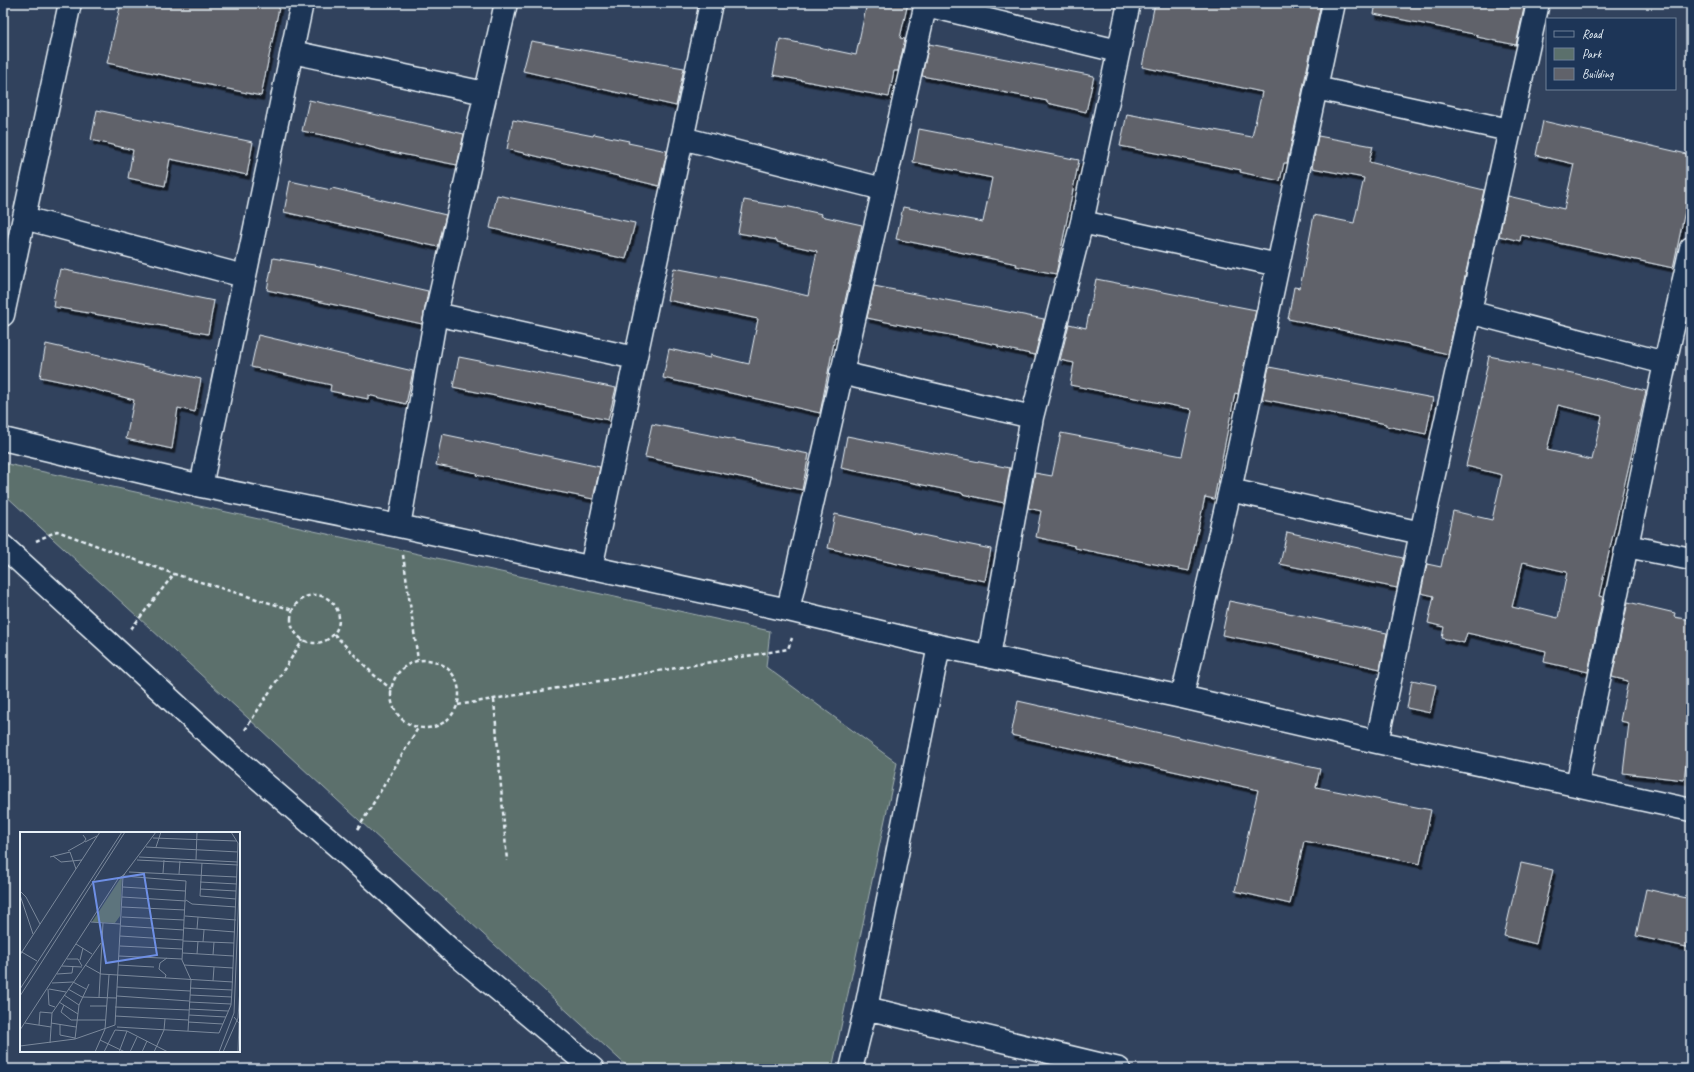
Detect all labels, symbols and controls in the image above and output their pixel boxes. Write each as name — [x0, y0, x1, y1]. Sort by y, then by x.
legend — [1546, 18, 1676, 90]
text: Road — [1582, 26, 1604, 42]
text: Park — [1582, 46, 1603, 62]
text: Building — [1582, 66, 1614, 82]
inset map — [20, 832, 240, 1052]

